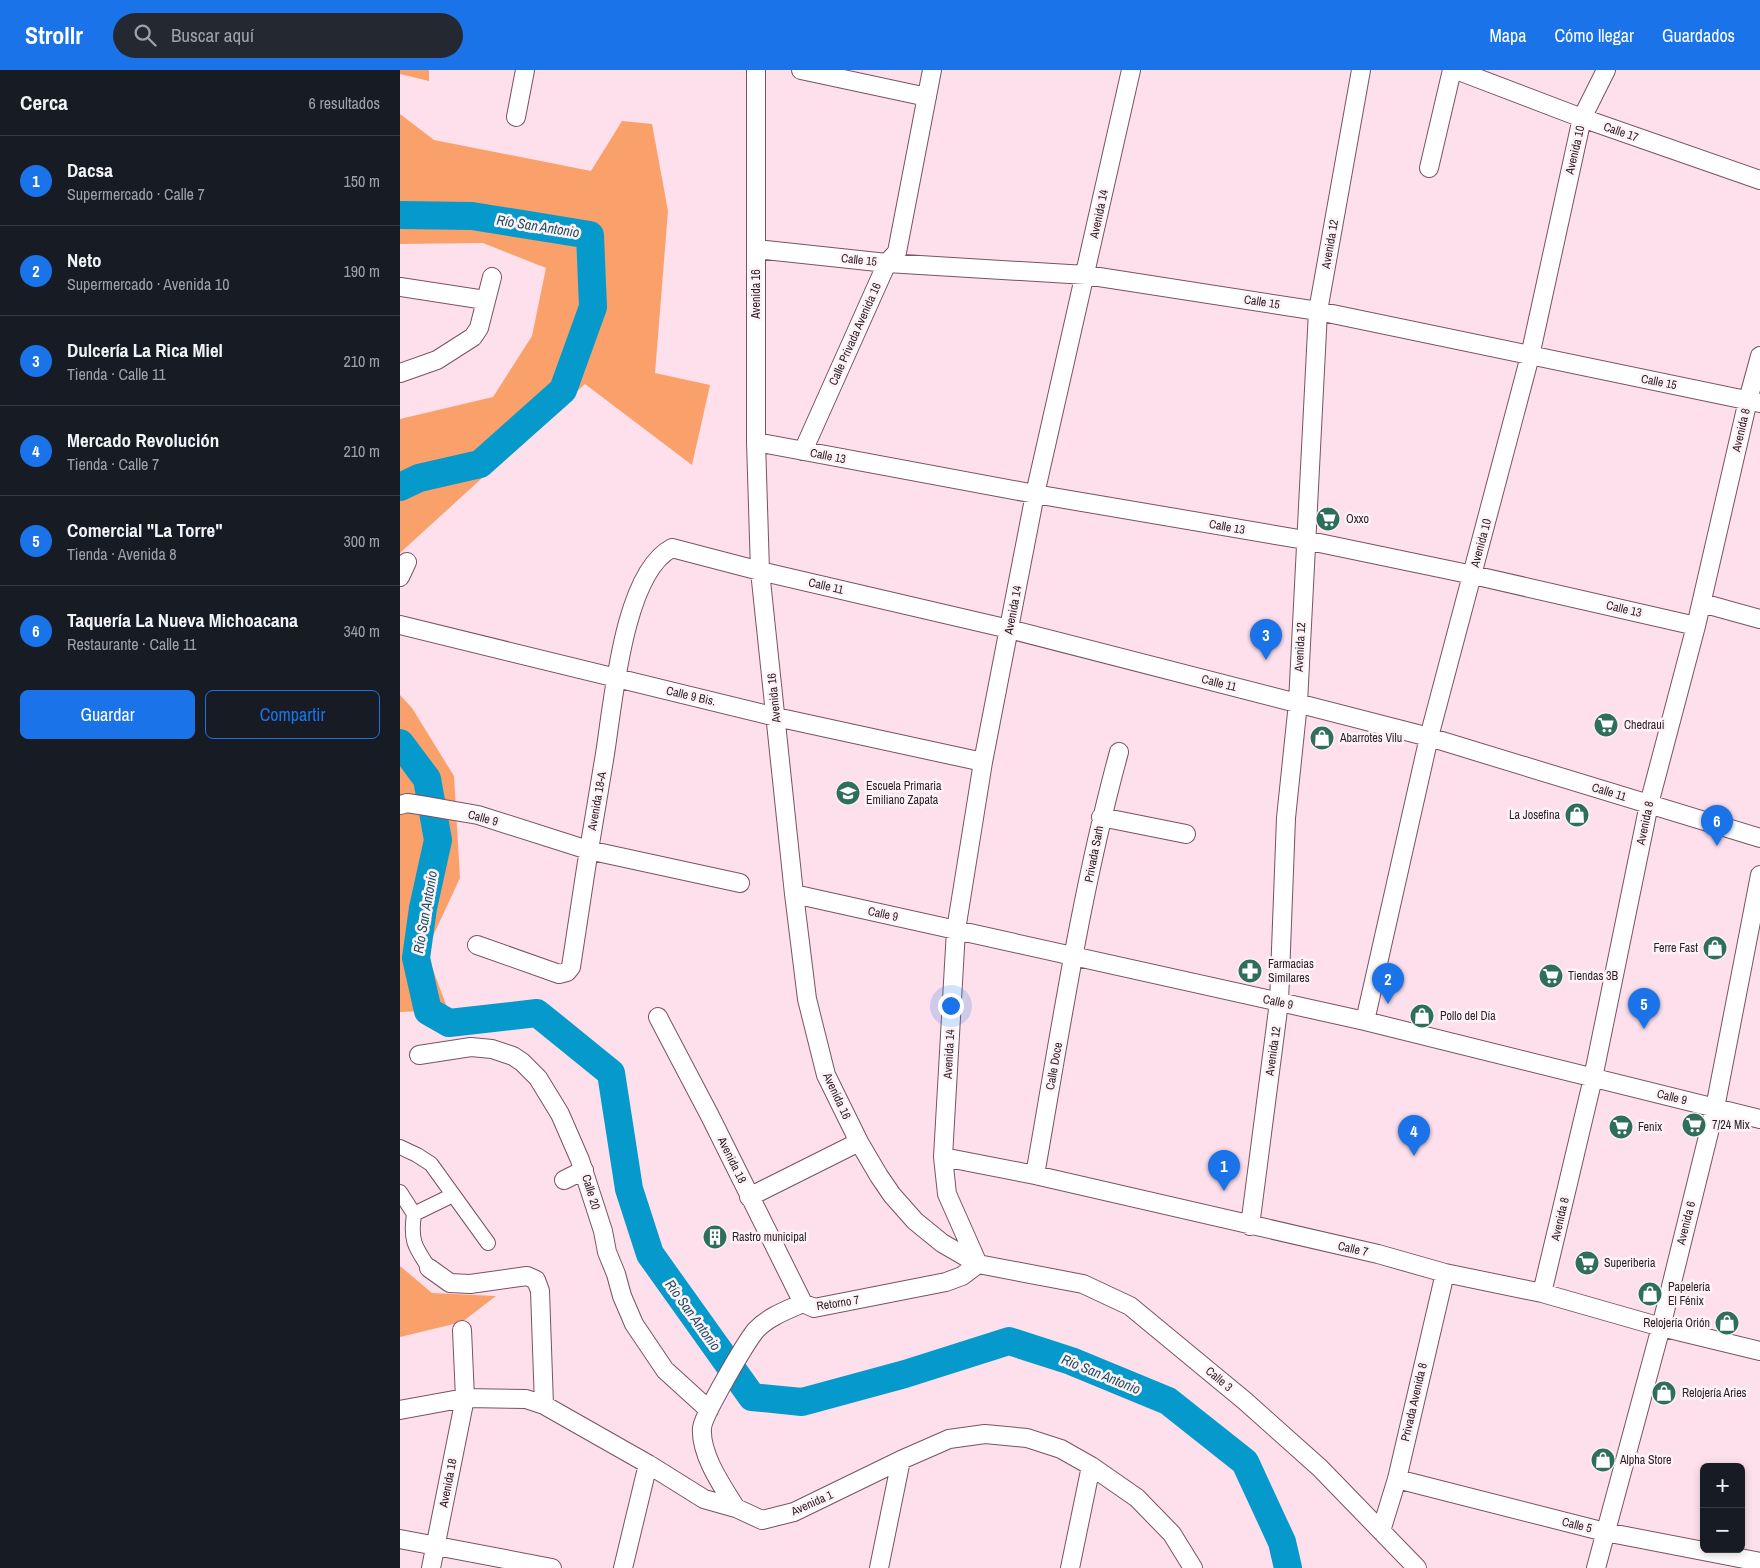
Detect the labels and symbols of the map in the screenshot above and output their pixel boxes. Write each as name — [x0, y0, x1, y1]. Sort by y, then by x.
street label: Calle 17 — [1601, 119, 1641, 146]
street label: Avenida 10 — [1561, 124, 1588, 177]
street label: Avenida 14 — [1086, 188, 1112, 241]
water label: Río San Antonio — [495, 211, 581, 241]
street label: Avenida 12 — [1318, 218, 1342, 271]
street label: Calle 15 — [840, 250, 878, 270]
street label: Avenida 16 — [748, 269, 764, 320]
street label: Calle Privada Avenida 16 — [825, 280, 885, 388]
street label: Calle 15 — [1243, 291, 1282, 313]
street label: Calle 15 — [1640, 371, 1679, 393]
street label: Avenida 8 — [1728, 407, 1754, 454]
street label: Calle 13 — [809, 445, 847, 467]
supermarket icon: Oxxo — [1315, 506, 1341, 532]
place label: Oxxo — [1346, 511, 1369, 527]
street label: Calle 13 — [1208, 516, 1246, 538]
street label: Avenida 10 — [1467, 517, 1495, 570]
street label: Calle 11 — [807, 574, 846, 598]
street label: Avenida 14 — [1000, 584, 1026, 637]
street label: Calle 13 — [1605, 597, 1643, 621]
pin: 3 — [1250, 619, 1282, 660]
street label: Avenida 12 — [1291, 622, 1309, 673]
street label: Calle 11 — [1200, 671, 1239, 695]
street label: Avenida 16 — [763, 672, 785, 725]
street label: Calle 9 Bis. — [665, 683, 717, 709]
supermarket icon: Chedraui — [1593, 712, 1619, 738]
place label: Chedraui — [1624, 717, 1664, 733]
shop icon: Abarrotes Vilu — [1309, 725, 1335, 751]
place label: Abarrotes Vilu — [1339, 730, 1402, 746]
street label: Avenida 18-A — [584, 770, 610, 833]
place label: Escuela Primaria Emiliano Zapata — [866, 778, 942, 808]
street label: Calle 11 — [1590, 779, 1629, 805]
school or university icon: Escuela Primaria Emiliano Zapata — [835, 780, 861, 806]
street label: Avenida 8 — [1632, 800, 1657, 847]
shop icon: La Josefina — [1564, 802, 1590, 828]
pin: 6 — [1701, 805, 1733, 846]
street label: Calle 9 — [466, 806, 500, 830]
place label: La Josefina — [1509, 807, 1561, 823]
street label: Privada Sarh — [1081, 824, 1107, 884]
water label: Río San Antonio — [409, 869, 441, 955]
street label: Calle 9 — [866, 903, 900, 925]
shop icon: Ferre Fast — [1702, 935, 1728, 961]
place label: Ferre Fast — [1654, 940, 1698, 956]
place label: Farmacias Similares — [1268, 956, 1314, 986]
pharmacy icon: Farmacias Similares — [1237, 958, 1263, 984]
pin: 2 — [1372, 963, 1404, 1004]
supermarket icon: Tiendas 3B — [1538, 963, 1564, 989]
place label: Tiendas 3B — [1568, 968, 1619, 984]
pin: 5 — [1628, 988, 1660, 1029]
street label: Calle 9 — [1261, 991, 1295, 1013]
your location — [938, 993, 964, 1019]
shop icon: Pollo del Día — [1409, 1003, 1435, 1029]
place label: Pollo del Día — [1440, 1008, 1496, 1024]
street label: Avenida 12 — [1261, 1025, 1284, 1078]
street label: Avenida 14 — [940, 1028, 958, 1080]
street label: Calle Doce — [1042, 1041, 1066, 1091]
street label: Avenida 16 — [819, 1069, 855, 1122]
street label: Calle 9 — [1655, 1086, 1689, 1108]
supermarket icon: 7/24 Mix — [1681, 1112, 1707, 1138]
supermarket icon: Fenix — [1608, 1114, 1634, 1140]
pin: 4 — [1398, 1115, 1430, 1156]
place label: 7/24 Mix — [1712, 1117, 1750, 1133]
place label: Fenix — [1638, 1119, 1662, 1135]
street label: Avenida 18 — [713, 1133, 750, 1186]
pin: 1 — [1208, 1150, 1240, 1191]
street label: Calle 20 — [578, 1172, 604, 1212]
street label: Avenida 8 — [1547, 1196, 1573, 1243]
street label: Avenida 6 — [1673, 1200, 1699, 1247]
building icon: Rastro municipal — [702, 1224, 728, 1250]
place label: Rastro municipal — [732, 1229, 806, 1245]
street label: Calle 7 — [1336, 1238, 1370, 1260]
supermarket icon: Superiberia — [1574, 1250, 1600, 1276]
place label: Superiberia — [1604, 1255, 1656, 1271]
water label: Río San Antonio — [661, 1276, 725, 1354]
place label: Papelería El Fénix — [1668, 1279, 1711, 1309]
shop icon: Papelería El Fénix — [1637, 1281, 1663, 1307]
street label: Retorno 7 — [815, 1292, 861, 1314]
shop icon: Relojería Orión — [1714, 1310, 1740, 1336]
place label: Relojería Orión — [1643, 1315, 1710, 1331]
water label: Río San Antonio — [1059, 1350, 1143, 1398]
street label: Privada Avenida 8 — [1397, 1361, 1431, 1443]
street label: Calle 3 — [1202, 1363, 1236, 1395]
shop icon: Relojería Aries — [1651, 1380, 1677, 1406]
place label: Relojería Aries — [1682, 1385, 1747, 1401]
shop icon: Alpha Store — [1590, 1447, 1616, 1473]
place label: Alpha Store — [1619, 1452, 1671, 1468]
street label: Avenida 18 — [435, 1457, 461, 1510]
street label: Avenida 1 — [788, 1487, 836, 1520]
street label: Calle 5 — [1560, 1514, 1594, 1537]

